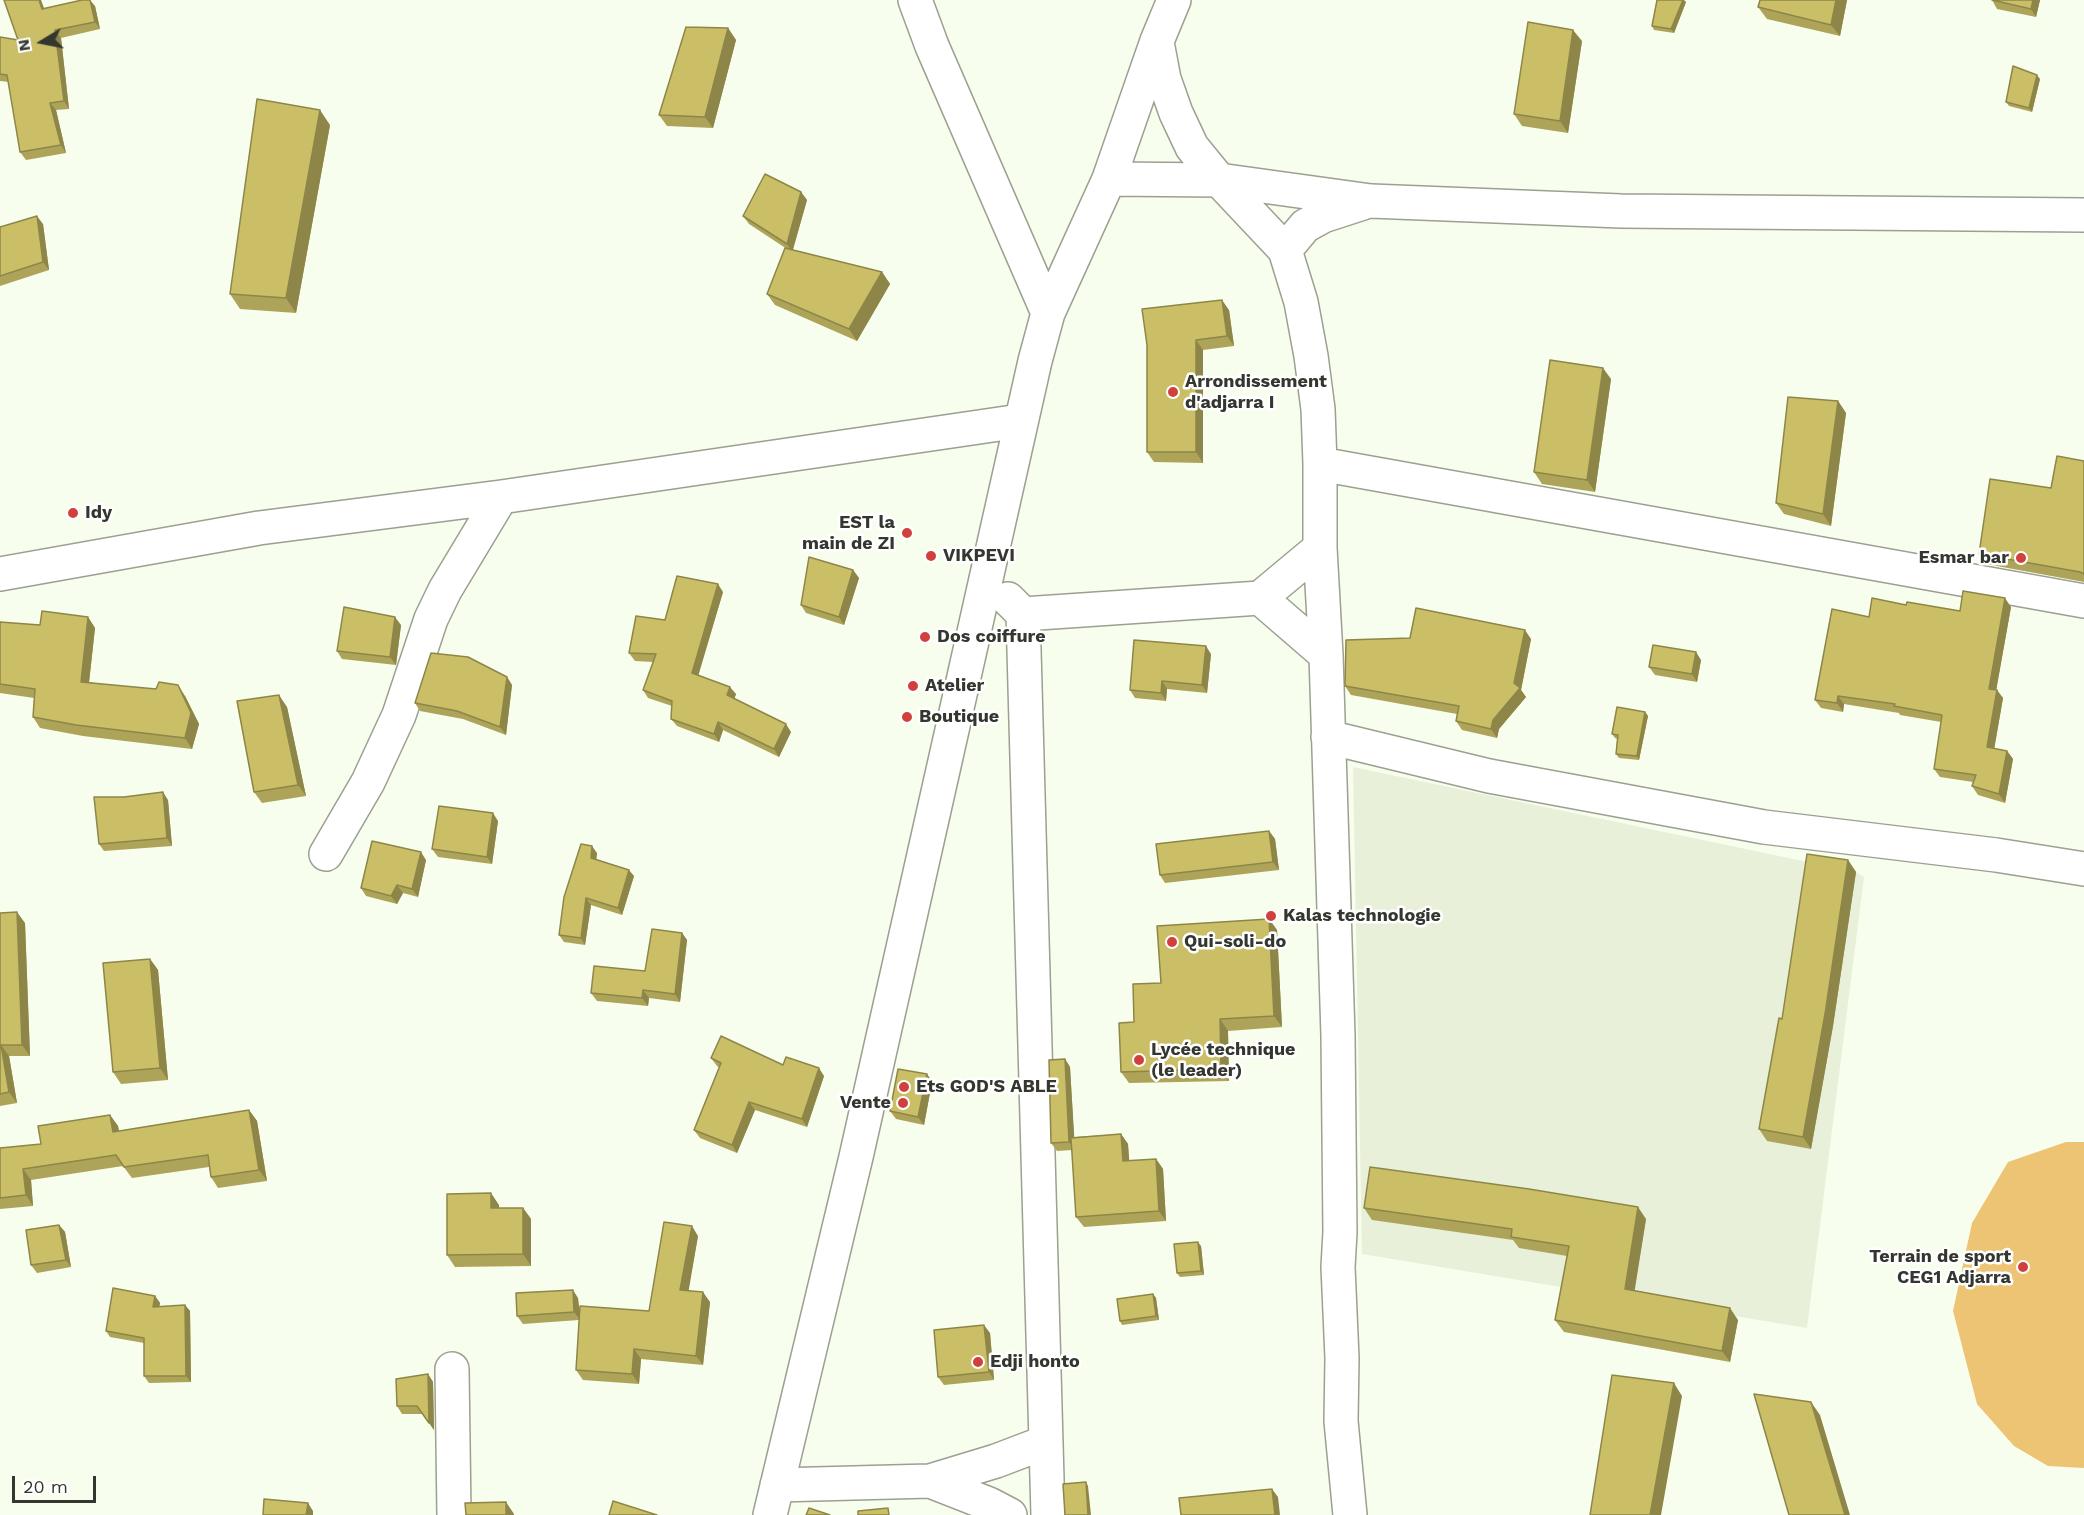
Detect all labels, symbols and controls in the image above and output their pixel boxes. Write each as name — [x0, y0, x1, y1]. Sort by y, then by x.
north arrow — [12, 12, 72, 72]
text: N — [13, 38, 34, 53]
place label: Arrondissement d'adjarra I — [1185, 371, 1327, 413]
marker: Arrondissement d'adjarra I — [1166, 385, 1180, 399]
place label: Idy — [85, 502, 112, 524]
marker: Idy — [66, 506, 80, 520]
place label: EST la main de ZI — [802, 512, 895, 554]
marker: EST la main de ZI — [900, 526, 914, 540]
place label: VIKPEVI — [943, 545, 1015, 567]
place label: Esmar bar — [1918, 547, 2009, 569]
marker: VIKPEVI — [924, 549, 938, 563]
marker: Esmar bar — [2014, 551, 2028, 565]
place label: Dos coiffure — [937, 626, 1046, 648]
marker: Dos coiffure — [918, 630, 932, 644]
place label: Atelier — [925, 675, 984, 697]
marker: Atelier — [906, 679, 920, 693]
place label: Boutique — [919, 706, 999, 728]
marker: Boutique — [900, 710, 914, 724]
place label: Kalas technologie — [1283, 905, 1441, 927]
marker: Kalas technologie — [1264, 909, 1278, 923]
place label: Qui-soli-do — [1184, 931, 1286, 953]
marker: Qui-soli-do — [1165, 935, 1179, 949]
place label: Lycée technique (le leader) — [1151, 1039, 1296, 1082]
marker: Lycée technique (le leader) — [1132, 1053, 1146, 1067]
place label: Ets GOD'S ABLE — [916, 1076, 1057, 1098]
marker: Ets GOD'S ABLE — [897, 1080, 911, 1094]
place label: Vente — [840, 1092, 891, 1114]
marker: Vente — [896, 1096, 910, 1110]
place label: Terrain de sport CEG1 Adjarra — [1869, 1246, 2011, 1288]
marker: Terrain de sport CEG1 Adjarra — [2016, 1260, 2030, 1274]
place label: Edji honto — [990, 1351, 1080, 1373]
marker: Edji honto — [971, 1355, 985, 1369]
scale bar — [15, 1464, 99, 1502]
text: 20 m — [23, 1476, 68, 1497]

